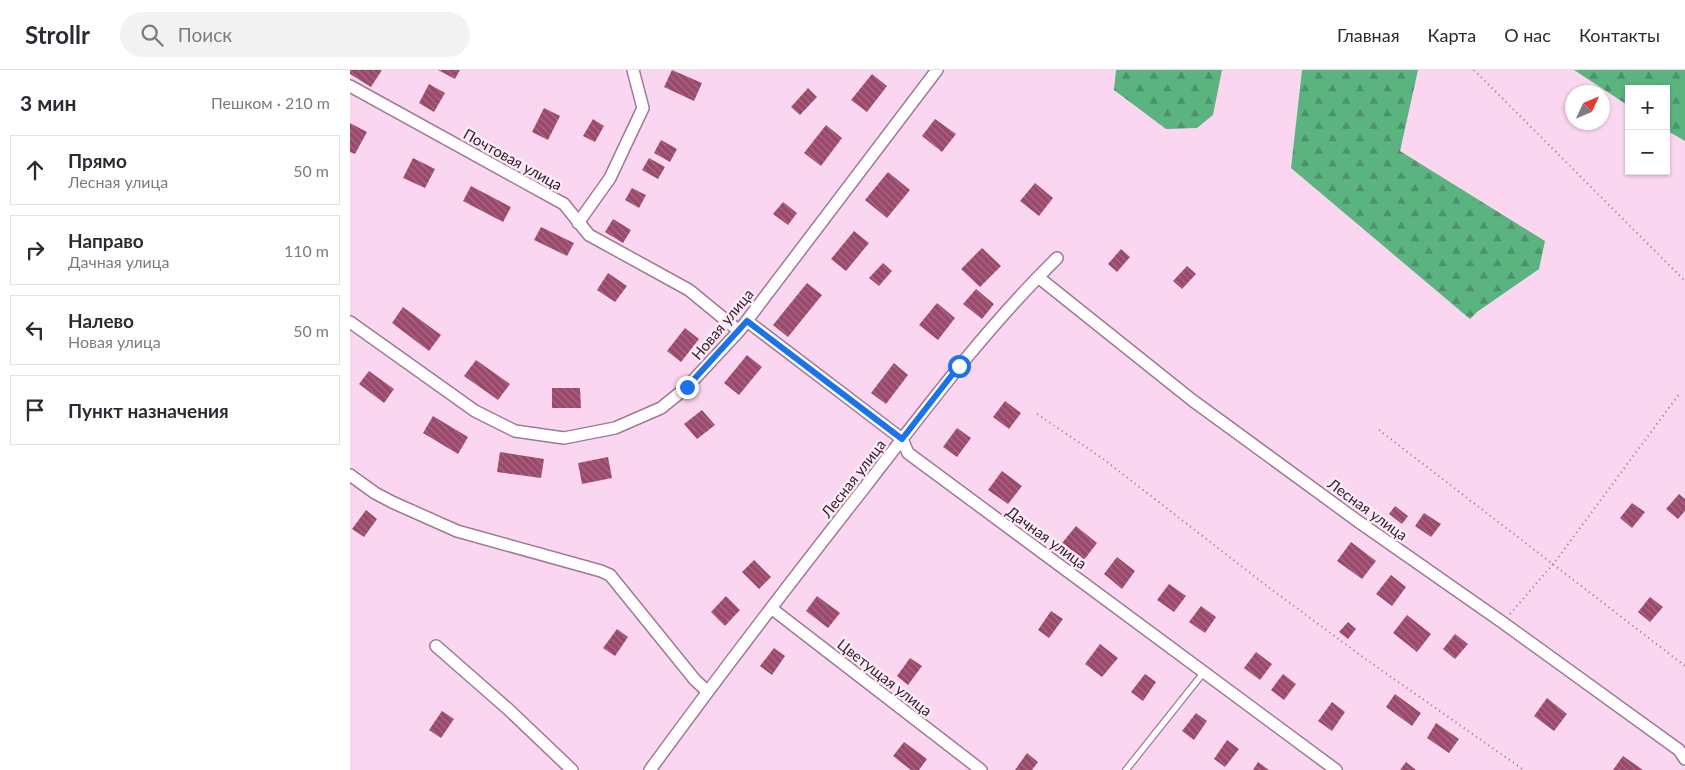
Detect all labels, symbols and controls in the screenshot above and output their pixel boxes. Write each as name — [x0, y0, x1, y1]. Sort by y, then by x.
search box — [120, 12, 470, 57]
text: Strollr — [25, 20, 90, 49]
icon: search — [138, 21, 166, 49]
text: Поиск — [178, 23, 232, 46]
text: Главная — [1337, 24, 1400, 46]
text: Карта — [1428, 24, 1476, 46]
text: О нас — [1504, 24, 1551, 46]
text: Контакты — [1579, 24, 1660, 46]
north arrow — [1565, 85, 1610, 130]
map controls — [1625, 85, 1670, 175]
button: + — [1625, 85, 1670, 130]
text: 3 мин — [20, 90, 77, 115]
text: Пешком · 210 m — [211, 93, 330, 112]
street label: Почтовая улица — [461, 124, 565, 194]
button: − — [1625, 130, 1670, 175]
text: Прямо — [68, 149, 127, 172]
icon: ahead — [21, 156, 49, 184]
text: 50 m — [293, 161, 329, 180]
text: Лесная улица — [68, 172, 168, 191]
text: Направо — [68, 229, 144, 252]
icon: right — [21, 236, 49, 264]
text: 110 m — [284, 241, 329, 260]
text: Дачная улица — [68, 252, 169, 271]
street label: Новая улица — [687, 285, 757, 363]
text: Налево — [68, 309, 134, 332]
icon: left — [21, 316, 49, 344]
text: 50 m — [293, 321, 329, 340]
text: Новая улица — [68, 332, 161, 351]
route start — [948, 355, 971, 378]
route end — [676, 376, 699, 399]
icon: arrive — [21, 396, 49, 424]
text: Пункт назначения — [68, 399, 229, 422]
street label: Лесная улица — [816, 435, 889, 521]
street label: Лесная улица — [1324, 474, 1411, 544]
street label: Дачная улица — [1003, 502, 1091, 572]
street label: Цветущая улица — [834, 635, 936, 719]

